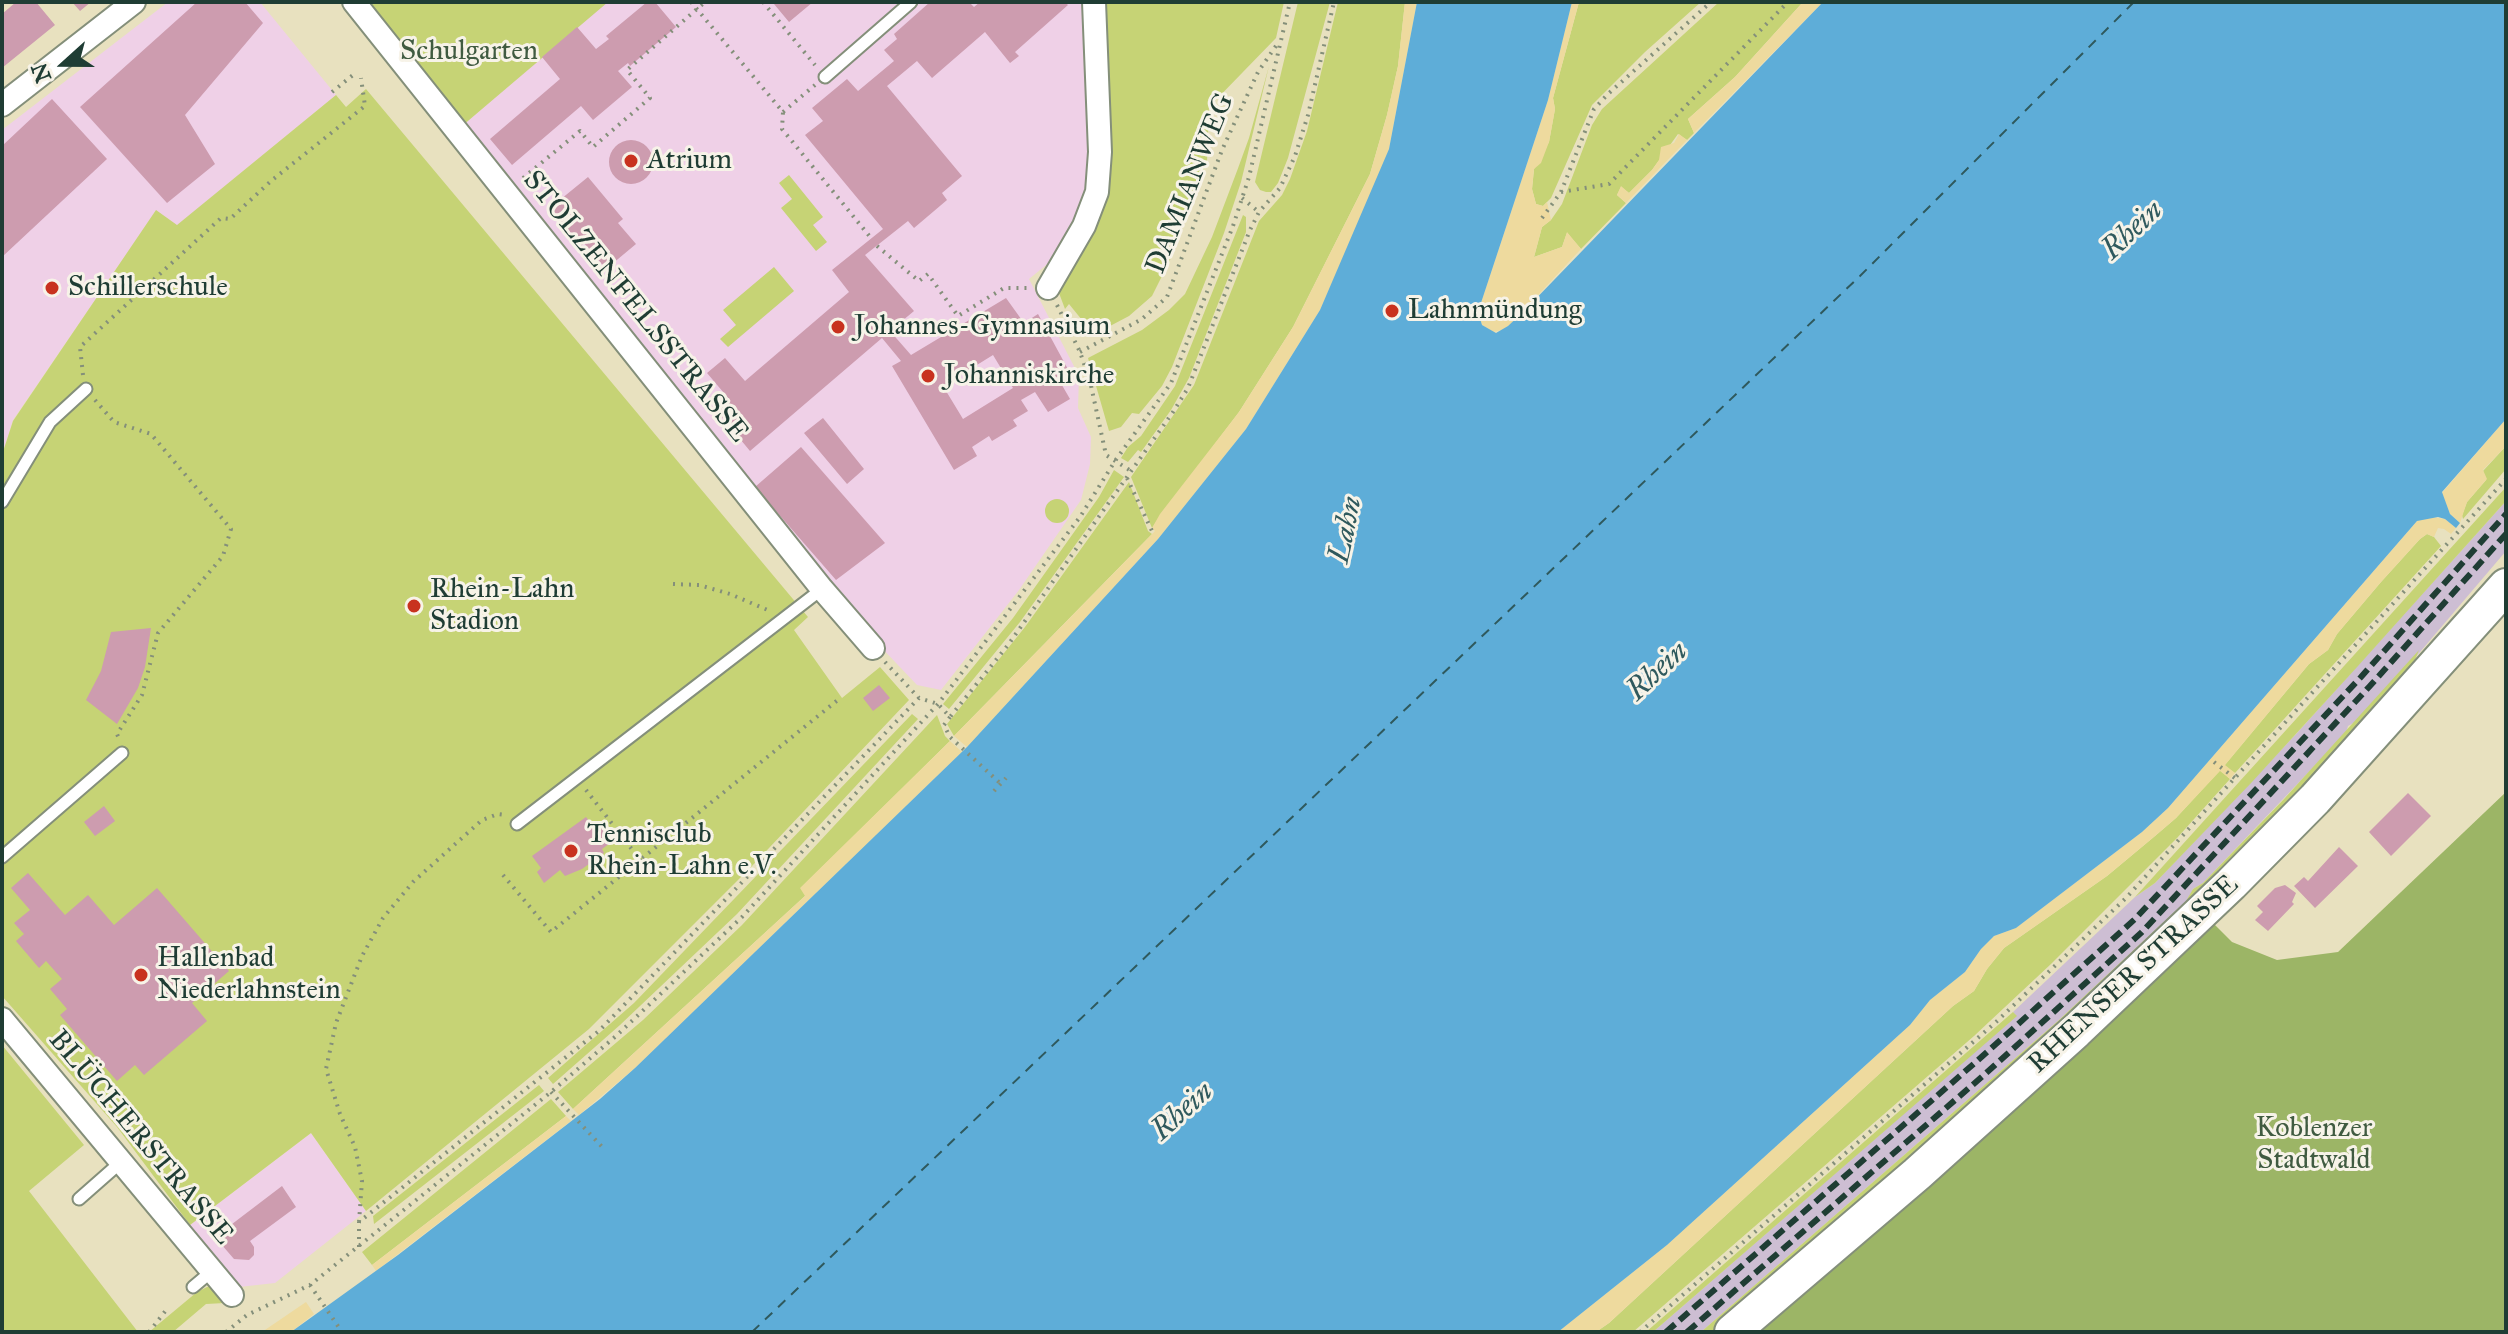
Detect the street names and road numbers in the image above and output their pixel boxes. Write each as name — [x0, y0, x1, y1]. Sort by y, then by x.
street label: DAMIANWEG — [1140, 89, 1242, 279]
street label: STOLZENFELSSTRASSE — [515, 164, 755, 450]
street label: RHENSER STRASSE — [2022, 869, 2246, 1081]
street label: BLÜCHERSTRASSE — [41, 1024, 239, 1252]

